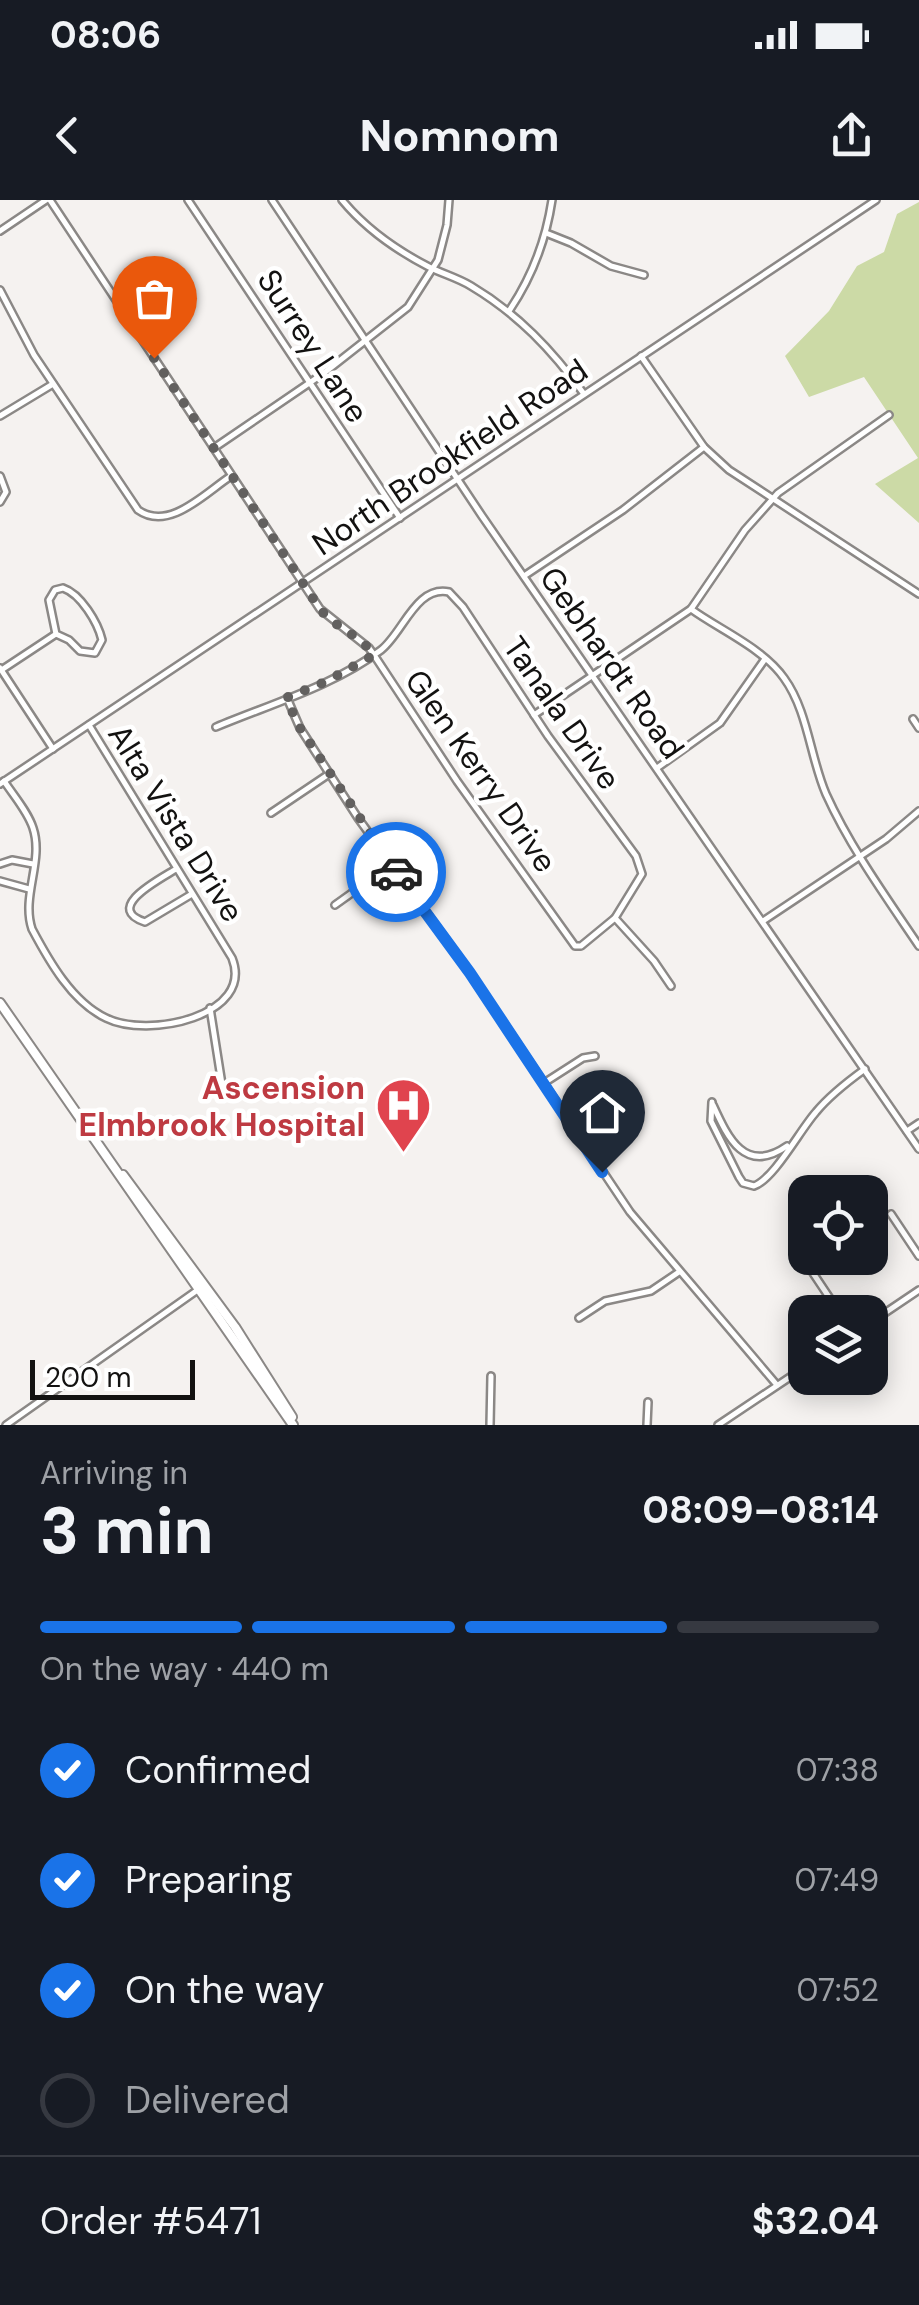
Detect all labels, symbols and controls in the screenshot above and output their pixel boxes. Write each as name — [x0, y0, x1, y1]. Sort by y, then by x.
text: 08:06 — [50, 10, 161, 60]
text: Nomnom — [359, 106, 560, 165]
icon: back — [40, 108, 95, 163]
icon: share — [824, 108, 879, 163]
pin — [112, 256, 197, 359]
street label: Surrey Lane — [248, 261, 378, 431]
icon: bag — [127, 271, 182, 326]
street label: North Brookfield Road — [304, 349, 596, 565]
street label: Gebhardt Road — [530, 559, 694, 767]
street label: Tanala Drive — [494, 628, 630, 798]
street label: Glen Kerry Drive — [396, 661, 566, 881]
street label: Alta Vista Drive — [98, 716, 254, 930]
courier — [346, 822, 446, 922]
icon: car — [369, 845, 424, 900]
place label: Ascension Elmbrook Hospital — [79, 1067, 365, 1146]
pin — [560, 1070, 645, 1173]
hospital icon: Ascension Elmbrook Hospital — [374, 1076, 434, 1155]
icon: home — [575, 1085, 630, 1140]
map controls — [788, 1175, 888, 1395]
button: locate — [788, 1175, 888, 1275]
button: layers — [788, 1295, 888, 1395]
scale bar — [30, 1355, 195, 1400]
text: 200 m — [45, 1359, 132, 1396]
text: Arriving in — [40, 1452, 188, 1494]
text: 08:09–08:14 — [642, 1485, 879, 1535]
text: 3 min — [40, 1489, 214, 1573]
text: On the way · 440 m — [40, 1648, 329, 1690]
icon: check — [40, 1743, 95, 1798]
text: Confirmed — [125, 1745, 311, 1795]
text: 07:38 — [796, 1749, 879, 1791]
icon: check — [40, 1853, 95, 1908]
text: Preparing — [125, 1855, 293, 1905]
text: 07:49 — [794, 1859, 879, 1901]
icon: check — [40, 1963, 95, 2018]
text: On the way — [125, 1965, 324, 2015]
text: 07:52 — [797, 1969, 879, 2011]
text: Delivered — [125, 2075, 290, 2125]
text: Order #5471 — [40, 2196, 261, 2246]
text: $32.04 — [752, 2196, 879, 2246]

